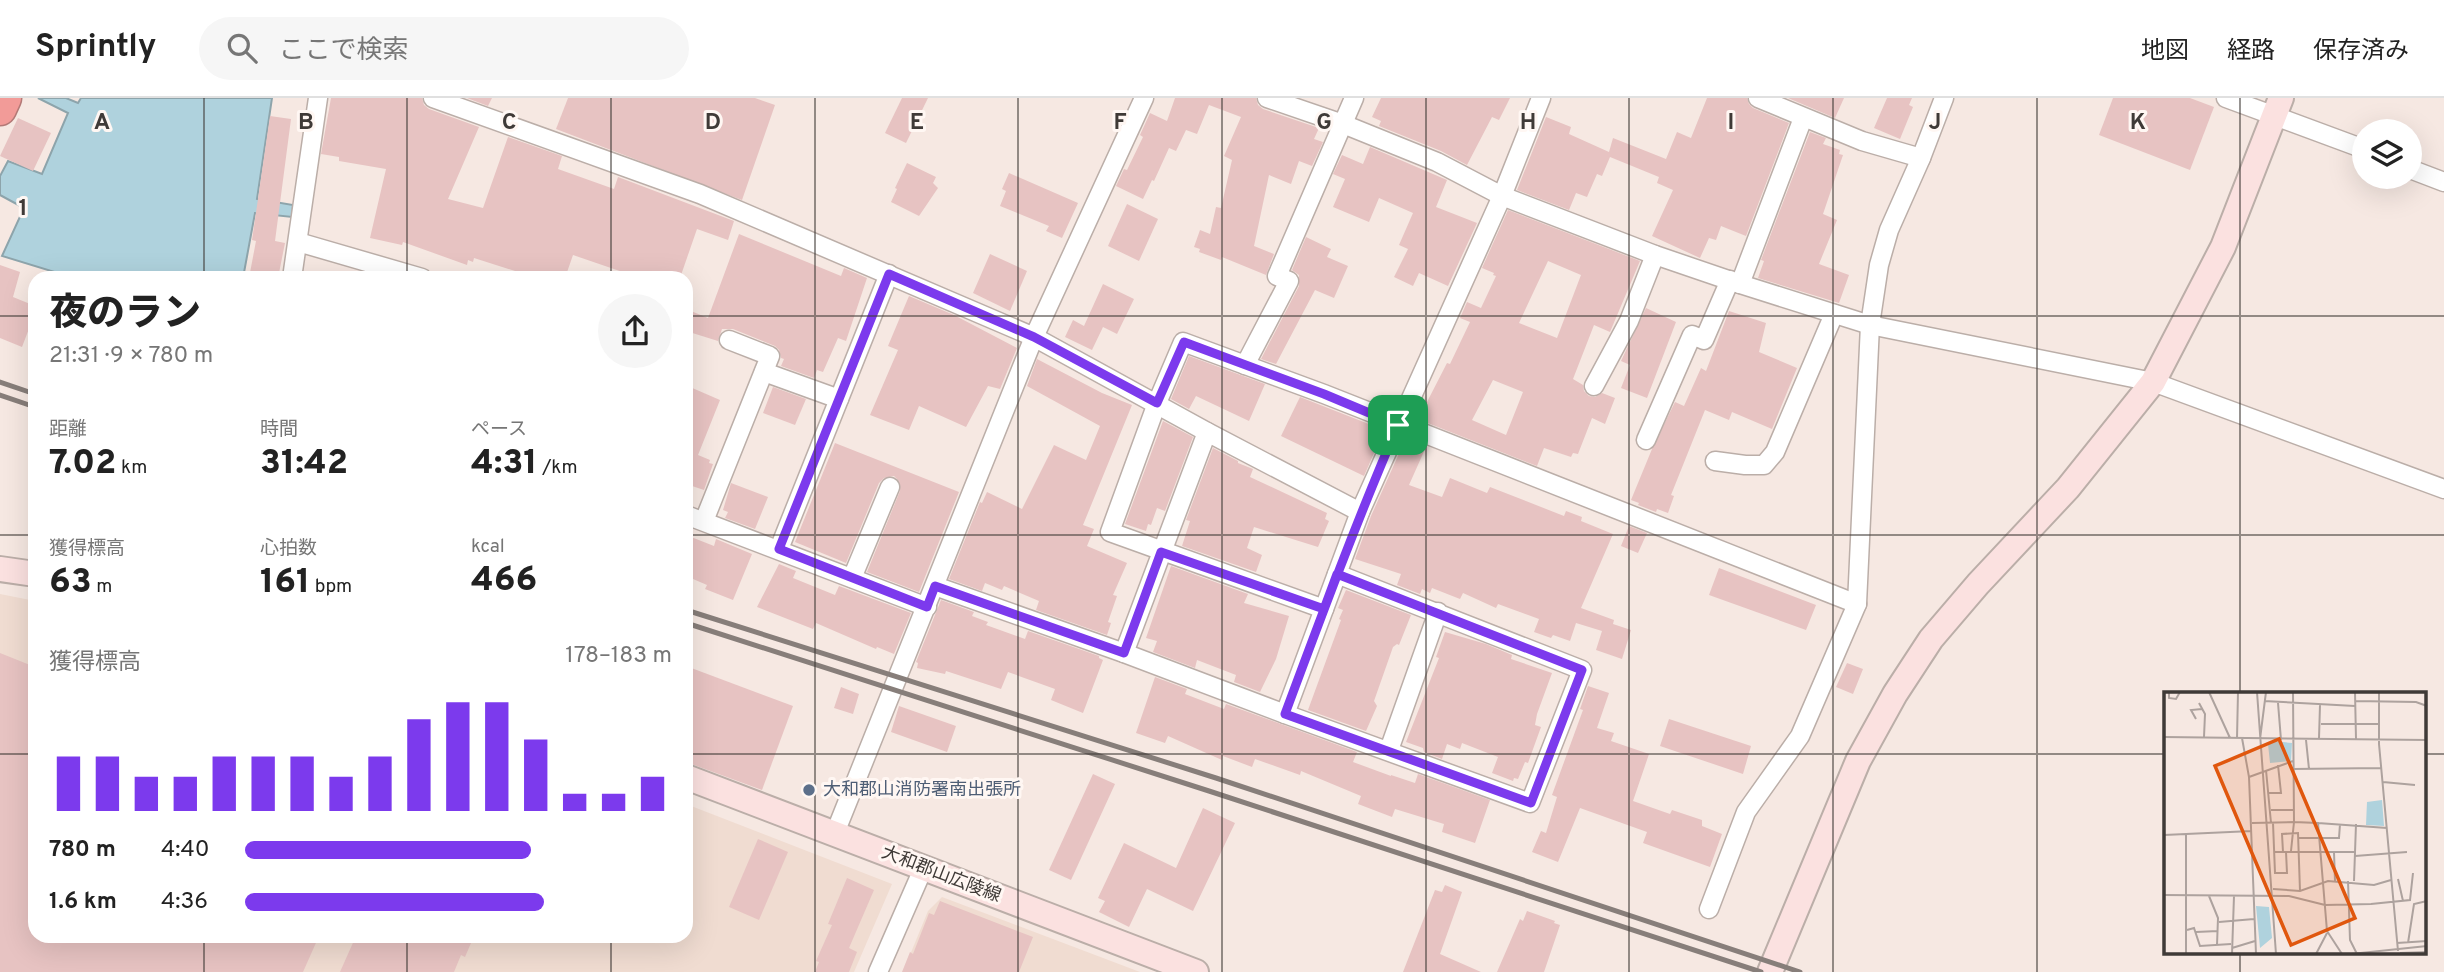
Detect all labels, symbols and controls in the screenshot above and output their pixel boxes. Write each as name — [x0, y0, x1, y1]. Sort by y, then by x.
search box — [199, 17, 689, 80]
text: Sprintly — [35, 27, 157, 69]
icon: search — [223, 29, 261, 67]
text: ここで検索 — [279, 35, 409, 68]
text: 地図 — [2141, 37, 2189, 67]
text: 経路 — [2227, 37, 2275, 67]
text: 保存済み — [2313, 37, 2409, 67]
text: A — [94, 109, 110, 138]
text: B — [298, 109, 314, 138]
text: C — [502, 109, 516, 138]
text: D — [705, 109, 721, 138]
text: E — [910, 109, 924, 138]
text: F — [1113, 109, 1127, 138]
text: G — [1316, 109, 1332, 138]
text: H — [1520, 109, 1536, 138]
text: I — [1728, 109, 1734, 138]
text: J — [1929, 109, 1941, 138]
text: K — [2130, 109, 2146, 138]
map controls — [2352, 119, 2422, 189]
button: layers — [2352, 119, 2422, 189]
text: 1 — [18, 195, 28, 224]
text: 夜のラン — [49, 291, 201, 340]
button: share — [598, 294, 672, 368]
text: 21:31 · 9 × 780 m — [49, 342, 213, 371]
pin — [1368, 395, 1428, 455]
icon: arrive — [1379, 406, 1417, 444]
text: 距離 — [49, 418, 87, 442]
text: 時間 — [260, 418, 298, 442]
text: ペース — [471, 418, 527, 442]
text: 7.02 — [49, 442, 116, 486]
text: 31:42 — [260, 442, 348, 486]
text: 4:31 — [471, 442, 538, 486]
text: km — [116, 456, 147, 480]
text: /km — [538, 456, 578, 480]
text: kcal — [471, 535, 505, 559]
text: 獲得標高 — [49, 537, 125, 561]
text: 心拍数 — [260, 537, 317, 561]
text: 466 — [471, 559, 537, 603]
text: 63 — [49, 561, 92, 605]
text: 161 — [260, 561, 310, 605]
text: m — [92, 575, 112, 599]
text: bpm — [310, 575, 352, 599]
text: 178–183 m — [565, 642, 672, 671]
text: 獲得標高 — [49, 649, 141, 678]
inset map — [2164, 692, 2426, 954]
place label: 大和郡山消防署南出張所 — [823, 779, 1021, 802]
marker: 大和郡山消防署南出張所 — [801, 782, 817, 798]
text: 780 m — [49, 836, 116, 865]
text: 4:40 — [161, 836, 210, 865]
street label: 大和郡山広陵線 — [878, 842, 1004, 908]
text: 1.6 km — [49, 888, 117, 917]
text: 4:36 — [161, 888, 208, 917]

